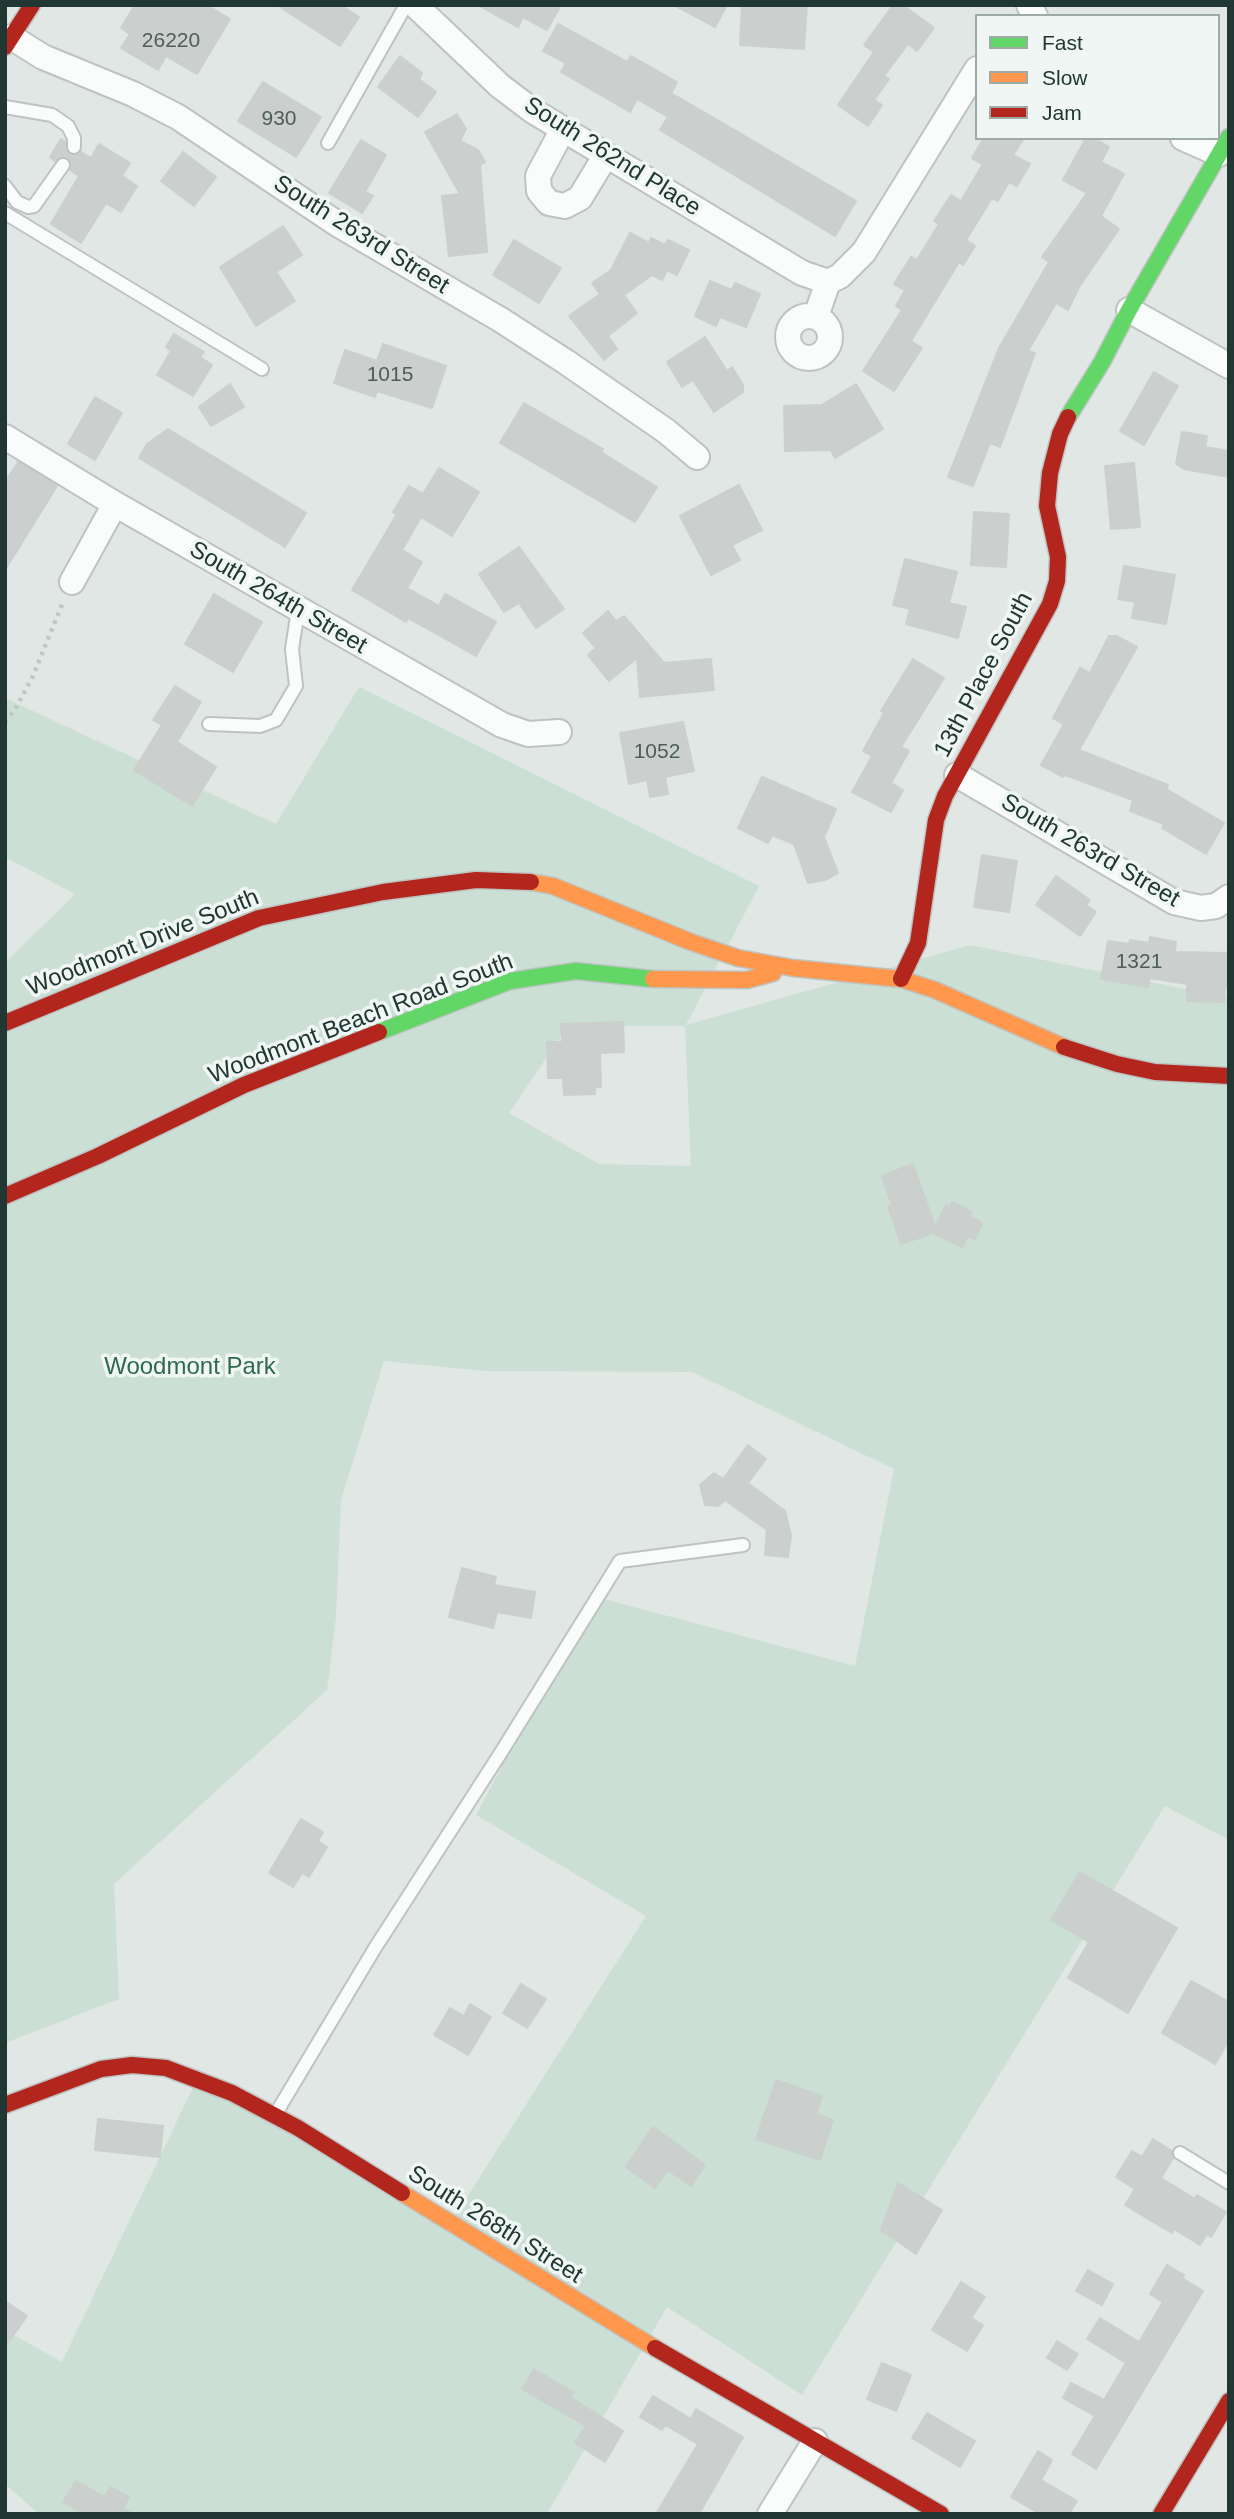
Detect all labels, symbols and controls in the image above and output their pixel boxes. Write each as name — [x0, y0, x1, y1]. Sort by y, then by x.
legend — [975, 14, 1220, 140]
house number: 26220 — [142, 28, 200, 54]
text: Fast — [1042, 31, 1083, 54]
text: Slow — [1042, 66, 1088, 89]
street label: South 262nd Place — [518, 91, 706, 223]
text: Jam — [1042, 101, 1082, 124]
house number: 930 — [261, 106, 297, 132]
street label: South 263rd Street — [268, 169, 454, 301]
house number: 1015 — [367, 362, 413, 388]
street label: South 264th Street — [184, 535, 372, 661]
street label: 13th Place South — [928, 588, 1040, 762]
house number: 1052 — [634, 739, 680, 765]
street label: South 263rd Street — [996, 788, 1184, 914]
street label: Woodmont Drive South — [23, 883, 263, 1003]
street label: Woodmont Beach Road South — [205, 948, 517, 1090]
house number: 1321 — [1116, 949, 1162, 975]
park label: Woodmont Park — [104, 1353, 276, 1381]
street label: South 268th Street — [403, 2160, 587, 2290]

